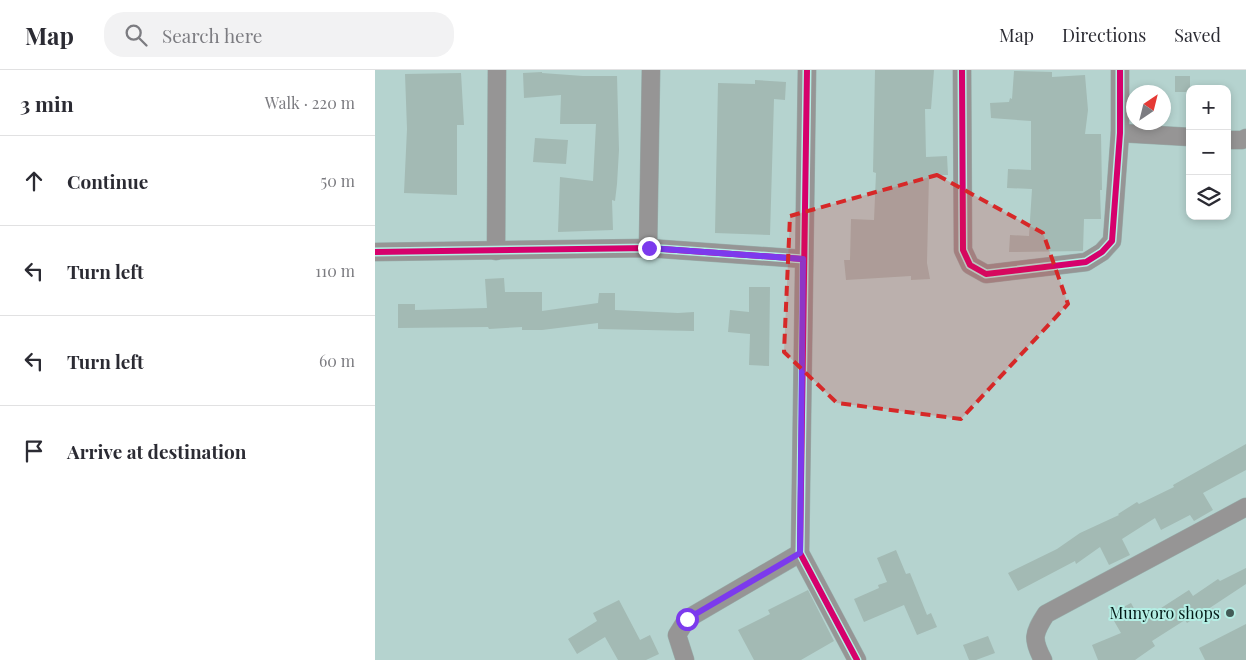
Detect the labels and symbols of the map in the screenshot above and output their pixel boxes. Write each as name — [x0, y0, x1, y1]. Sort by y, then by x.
north arrow — [1126, 85, 1171, 130]
route end — [638, 237, 661, 260]
place label: Munyoro shops — [1110, 602, 1220, 623]
marker: Munyoro shops — [1224, 607, 1236, 619]
route start — [676, 608, 699, 631]

